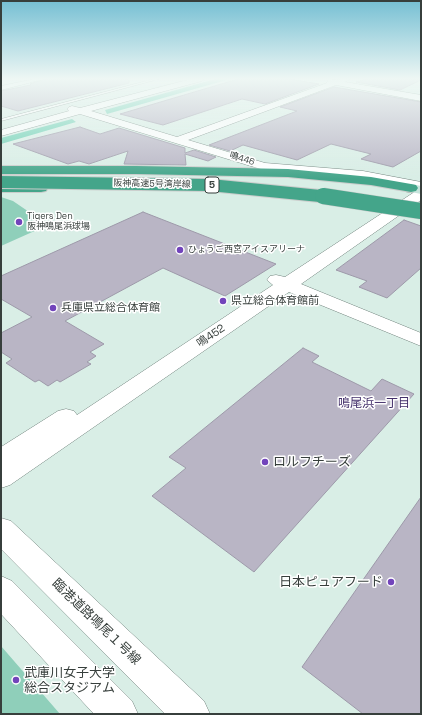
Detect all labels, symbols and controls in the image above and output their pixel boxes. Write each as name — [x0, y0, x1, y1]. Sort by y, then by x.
street label: 鳴446 — [228, 150, 256, 168]
road number: 5 — [205, 177, 219, 193]
street label: 阪神高速5号湾岸線 — [113, 178, 191, 190]
place label: Tigers Den 阪神鳴尾浜球場 — [27, 212, 90, 233]
marker: Tigers Den 阪神鳴尾浜球場 — [14, 217, 24, 227]
marker: ひょうご西宮アイスアリーナ — [175, 245, 185, 255]
place label: ひょうご西宮アイスアリーナ — [188, 245, 305, 255]
place label: 県立総合体育館前 — [231, 294, 319, 308]
marker: 県立総合体育館前 — [218, 296, 228, 306]
place label: 兵庫県立総合体育館 — [61, 301, 160, 315]
marker: 兵庫県立総合体育館 — [48, 303, 58, 313]
street label: 鳴452 — [194, 322, 228, 350]
district label: 鳴尾浜一丁目 — [338, 397, 410, 411]
place label: ロルフチーズ — [273, 454, 351, 470]
marker: ロルフチーズ — [260, 457, 270, 467]
place label: 日本ピュアフード — [279, 574, 383, 590]
street label: 臨港道路鳴尾１号線 — [49, 576, 143, 668]
marker: 日本ピュアフード — [386, 577, 396, 587]
place label: 武庫川女子大学 総合スタジアム — [24, 665, 115, 696]
marker: 武庫川女子大学 総合スタジアム — [11, 675, 21, 685]

